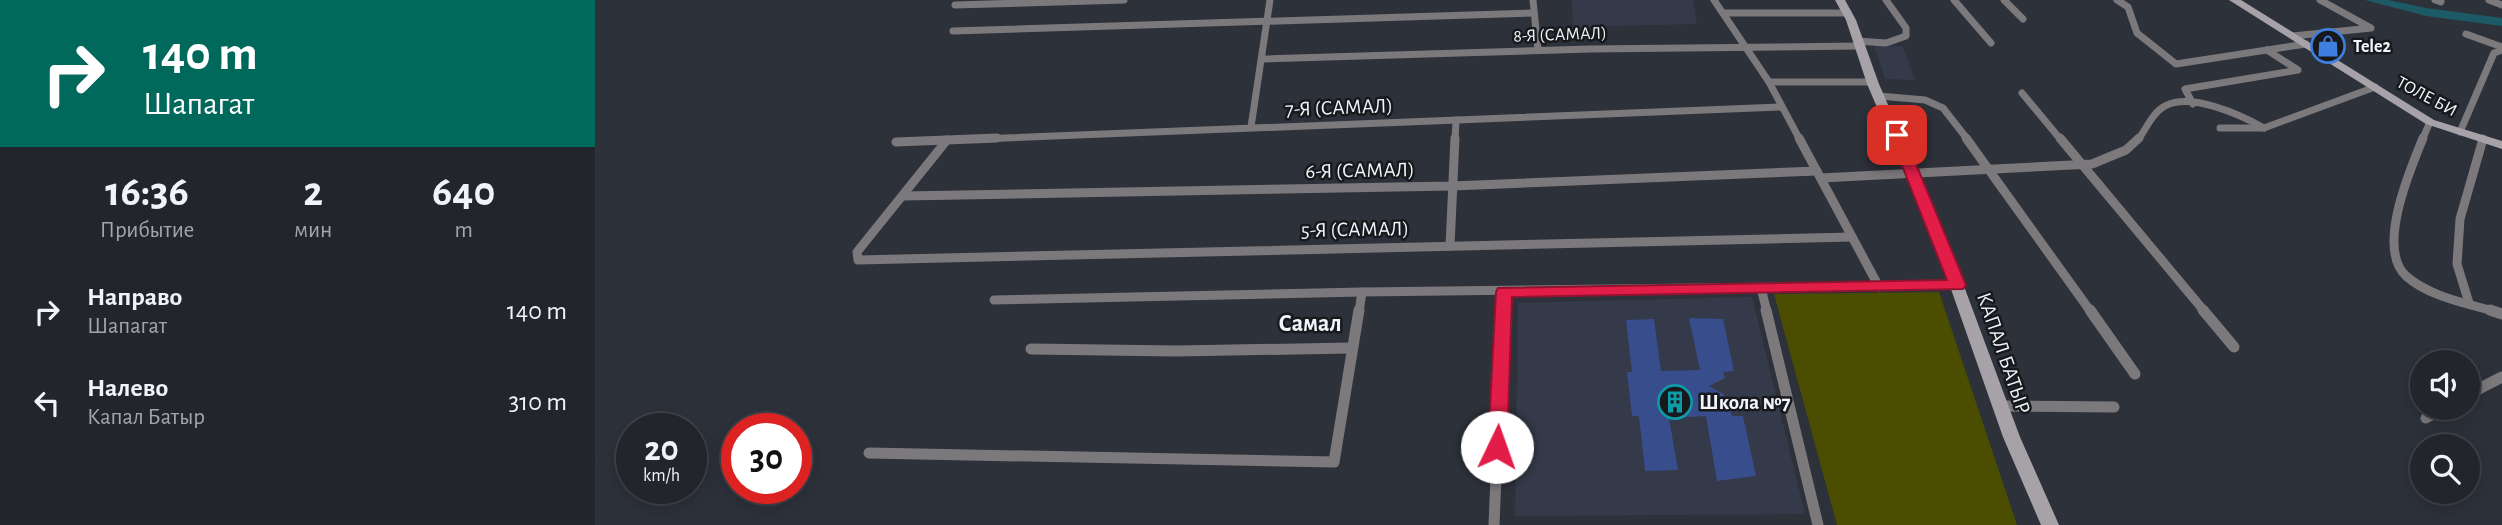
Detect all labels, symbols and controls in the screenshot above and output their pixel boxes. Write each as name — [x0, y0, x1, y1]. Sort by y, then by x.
street label: 8-Я (САМАЛ) — [1513, 24, 1607, 46]
shop icon: Tele2 — [2309, 27, 2347, 65]
icon: right — [28, 28, 119, 119]
text: 140 m — [143, 30, 258, 79]
place label: Tele2 — [2353, 38, 2392, 56]
street label: ТОЛЕ БИ — [2393, 73, 2460, 120]
text: Шапагат — [143, 88, 254, 120]
street label: 7-Я (САМАЛ) — [1285, 95, 1393, 120]
pin — [1867, 105, 1927, 165]
icon: arrive — [1878, 116, 1916, 154]
street label: 6-Я (САМАЛ) — [1305, 159, 1415, 182]
text: 16:36 — [105, 171, 189, 213]
text: 2 — [303, 171, 323, 213]
text: 640 — [432, 171, 495, 213]
street label: 5-Я (САМАЛ) — [1301, 218, 1409, 241]
text: Прибытие — [100, 219, 194, 242]
text: мин — [294, 219, 332, 242]
text: m — [454, 219, 473, 242]
text: Направо — [87, 284, 182, 310]
street label: КАПАЛ БАТЫР — [1973, 290, 2034, 417]
icon: right — [28, 293, 66, 331]
text: 140 m — [507, 298, 567, 324]
district label: Самал — [1278, 312, 1342, 336]
text: Шапагат — [87, 315, 167, 338]
map controls — [2410, 350, 2480, 504]
button: sound — [2410, 350, 2480, 420]
text: Налево — [87, 375, 168, 401]
building icon: Школа №7 — [1656, 383, 1694, 421]
icon: left — [28, 384, 66, 422]
text: 310 m — [509, 389, 567, 415]
place label: Школа №7 — [1699, 392, 1791, 413]
text: Капал Батыр — [87, 406, 205, 429]
position arrow — [1460, 410, 1534, 484]
speed limit sign: 30 — [721, 413, 812, 504]
text: 20 — [644, 432, 679, 467]
button: search — [2410, 434, 2480, 504]
text: km/h — [643, 467, 680, 485]

